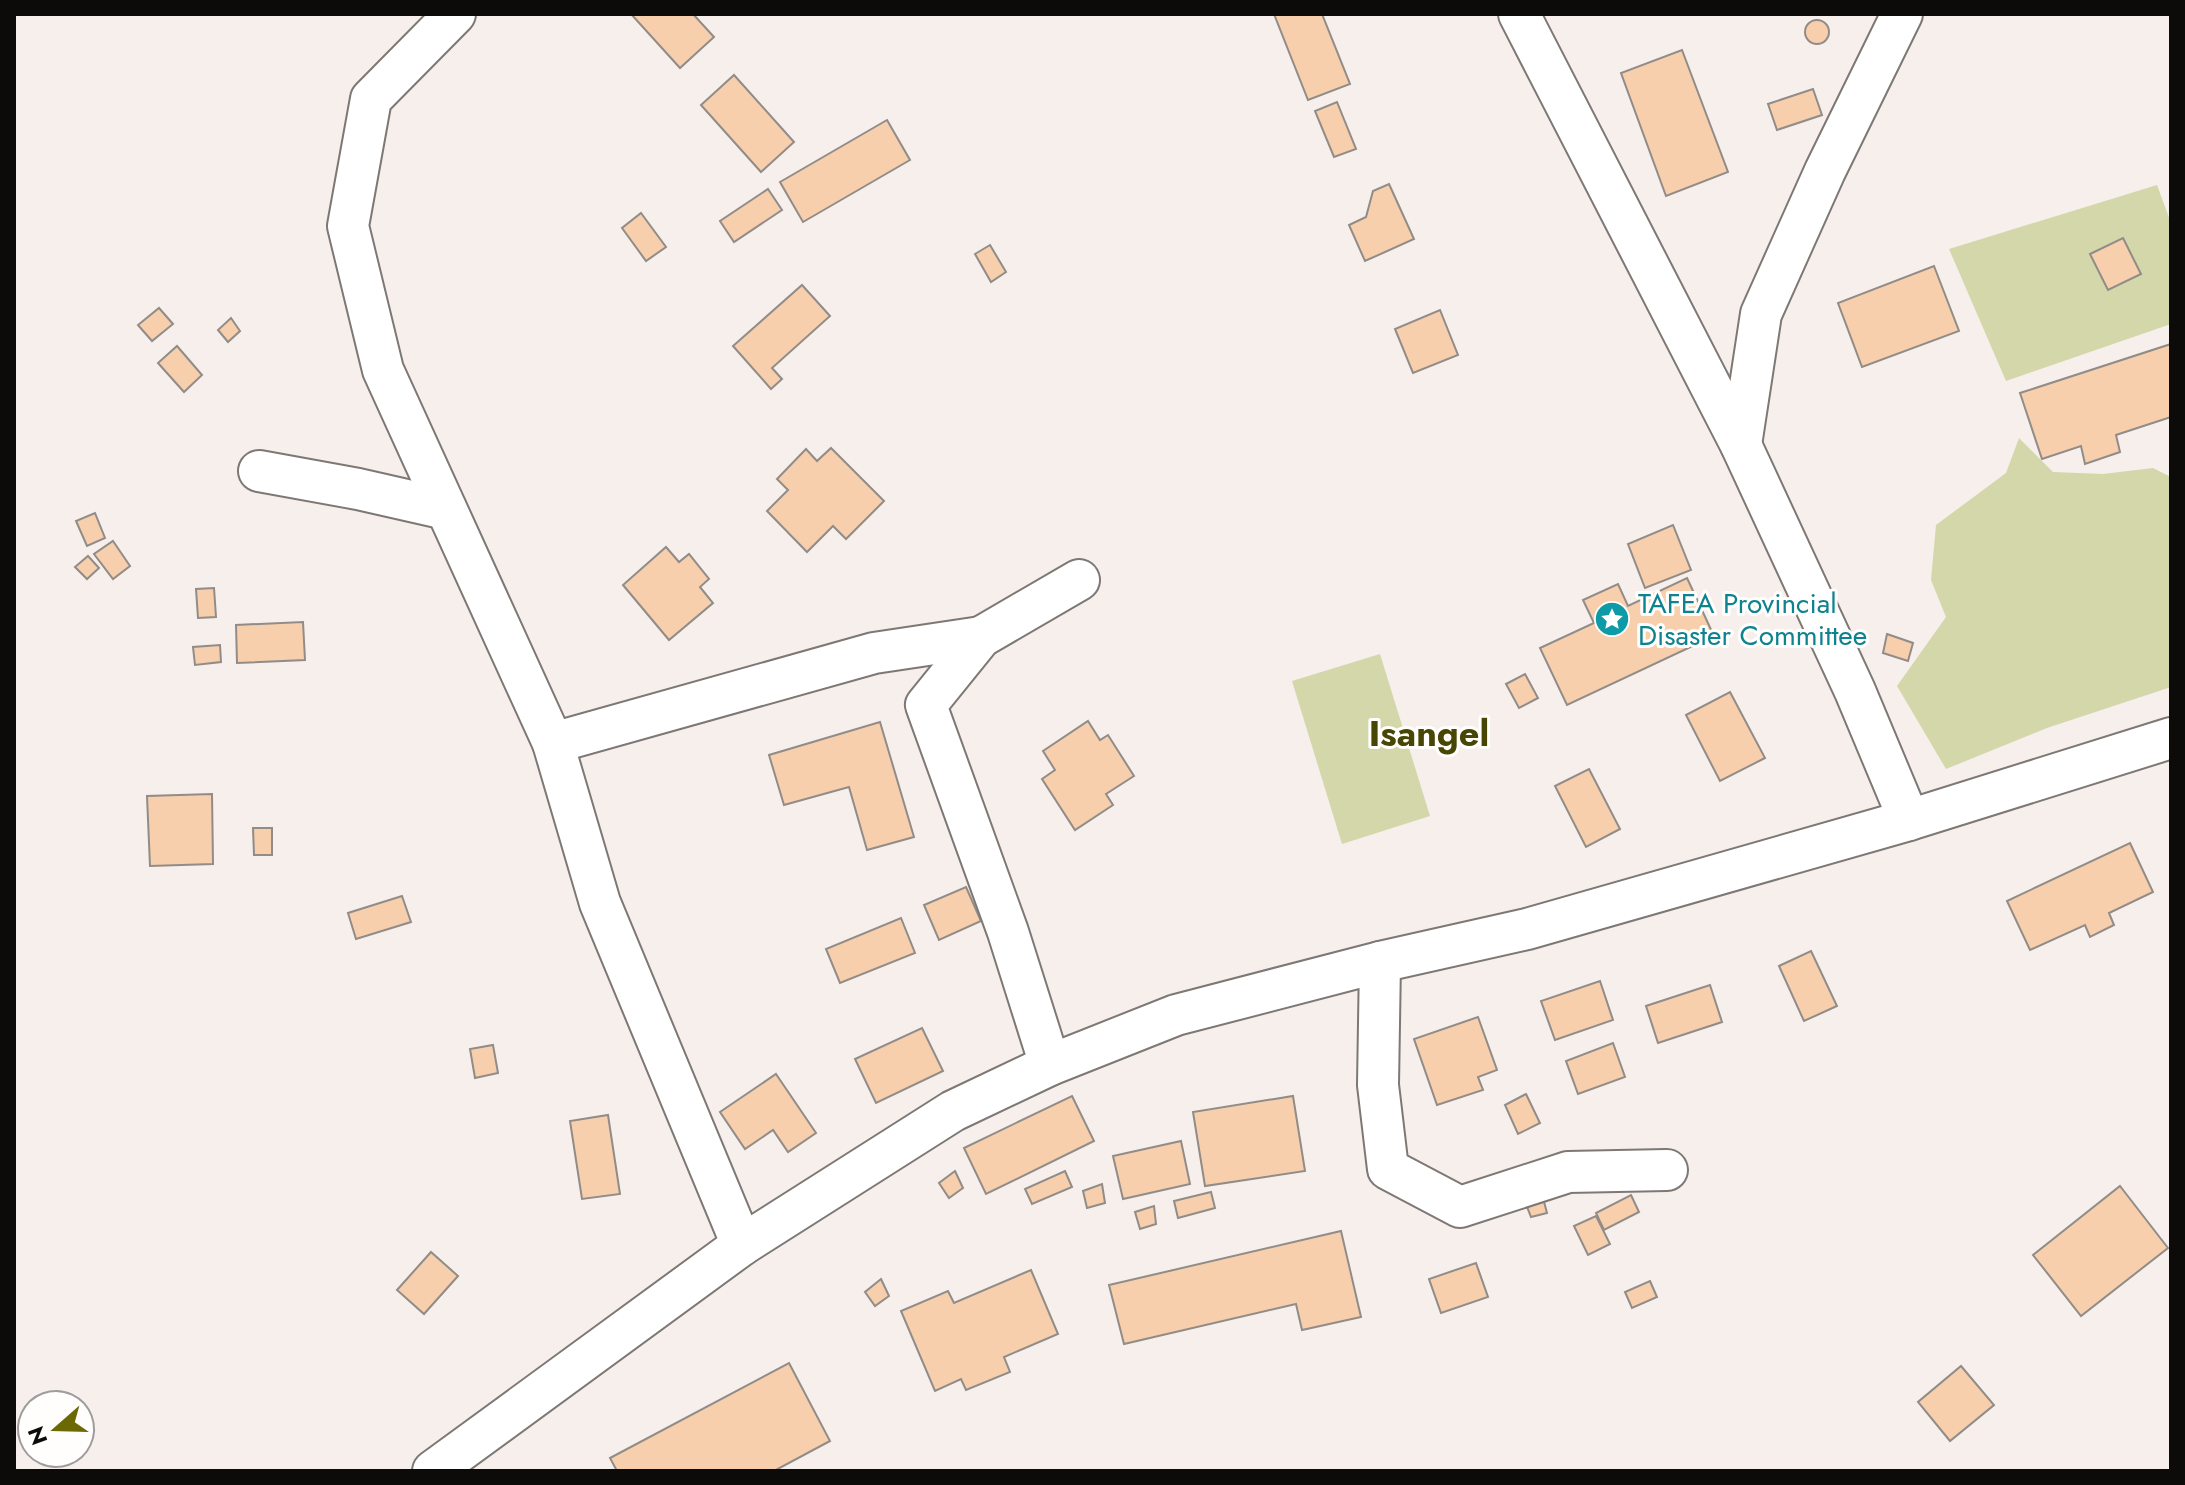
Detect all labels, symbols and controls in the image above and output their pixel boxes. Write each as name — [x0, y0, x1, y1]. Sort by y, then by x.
place label: TAFEA Provincial Disaster Committee — [1638, 583, 1867, 656]
place icon: TAFEA Provincial Disaster Committee — [1593, 600, 1631, 638]
district label: Isangel — [1369, 707, 1489, 759]
north arrow — [16, 1389, 96, 1469]
text: N — [19, 1422, 55, 1450]

